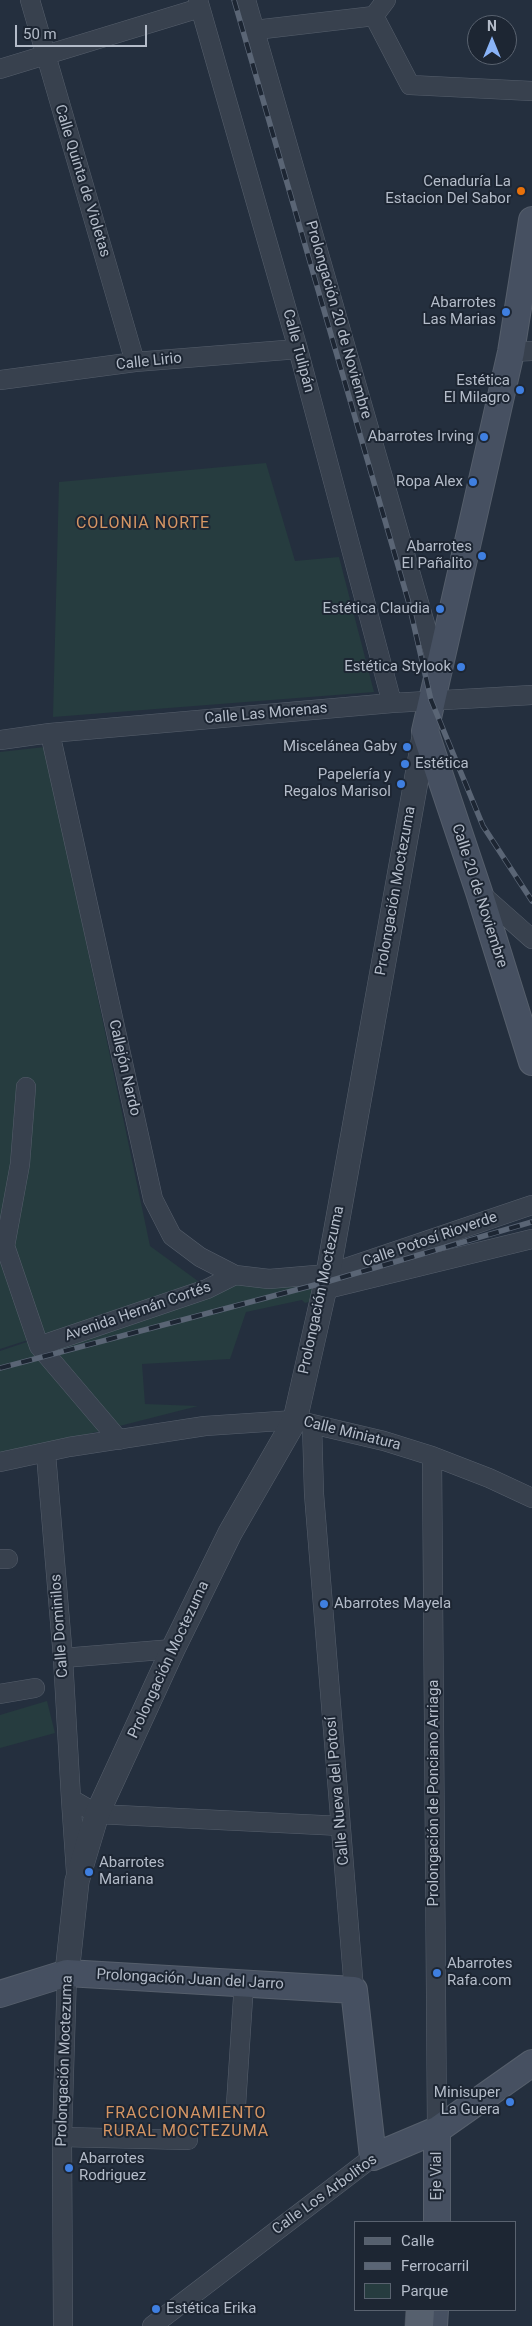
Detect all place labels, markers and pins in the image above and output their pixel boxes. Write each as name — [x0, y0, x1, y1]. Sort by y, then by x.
place label: Cenaduría La Estacion Del Sabor — [385, 173, 511, 208]
marker: Cenaduría La Estacion Del Sabor — [515, 185, 527, 197]
place label: Abarrotes Las Marias — [422, 294, 496, 329]
marker: Abarrotes Las Marias — [500, 306, 512, 318]
place label: Estética El Milagro — [444, 372, 510, 407]
marker: Estética El Milagro — [514, 384, 526, 396]
place label: Abarrotes Irving — [368, 428, 474, 446]
marker: Abarrotes Irving — [478, 431, 490, 443]
place label: Ropa Alex — [396, 473, 463, 491]
marker: Ropa Alex — [467, 476, 479, 488]
place label: Abarrotes El Pañalito — [402, 538, 472, 573]
marker: Abarrotes El Pañalito — [476, 550, 488, 562]
place label: Estética Claudia — [322, 600, 430, 618]
marker: Estética Claudia — [434, 603, 446, 615]
place label: Estética Stylook — [344, 658, 451, 676]
marker: Estética Stylook — [455, 661, 467, 673]
place label: Miscelánea Gaby — [283, 738, 397, 756]
marker: Miscelánea Gaby — [401, 741, 413, 753]
place label: Estética — [415, 755, 469, 773]
marker: Estética — [399, 758, 411, 770]
place label: Papelería y Regalos Marisol — [284, 766, 391, 801]
marker: Papelería y Regalos Marisol — [395, 778, 407, 790]
place label: Abarrotes Mayela — [334, 1595, 451, 1613]
marker: Abarrotes Mayela — [318, 1598, 330, 1610]
place label: Abarrotes Mariana — [99, 1854, 165, 1889]
marker: Abarrotes Mariana — [83, 1866, 95, 1878]
place label: Abarrotes Rafa.com — [447, 1955, 513, 1990]
marker: Abarrotes Rafa.com — [431, 1967, 443, 1979]
place label: Minisuper La Guera — [434, 2084, 500, 2119]
marker: Minisuper La Guera — [504, 2096, 516, 2108]
place label: Abarrotes Rodriguez — [79, 2150, 146, 2185]
marker: Abarrotes Rodriguez — [63, 2162, 75, 2174]
place label: Estética Erika — [166, 2300, 256, 2318]
marker: Estética Erika — [150, 2303, 162, 2315]

